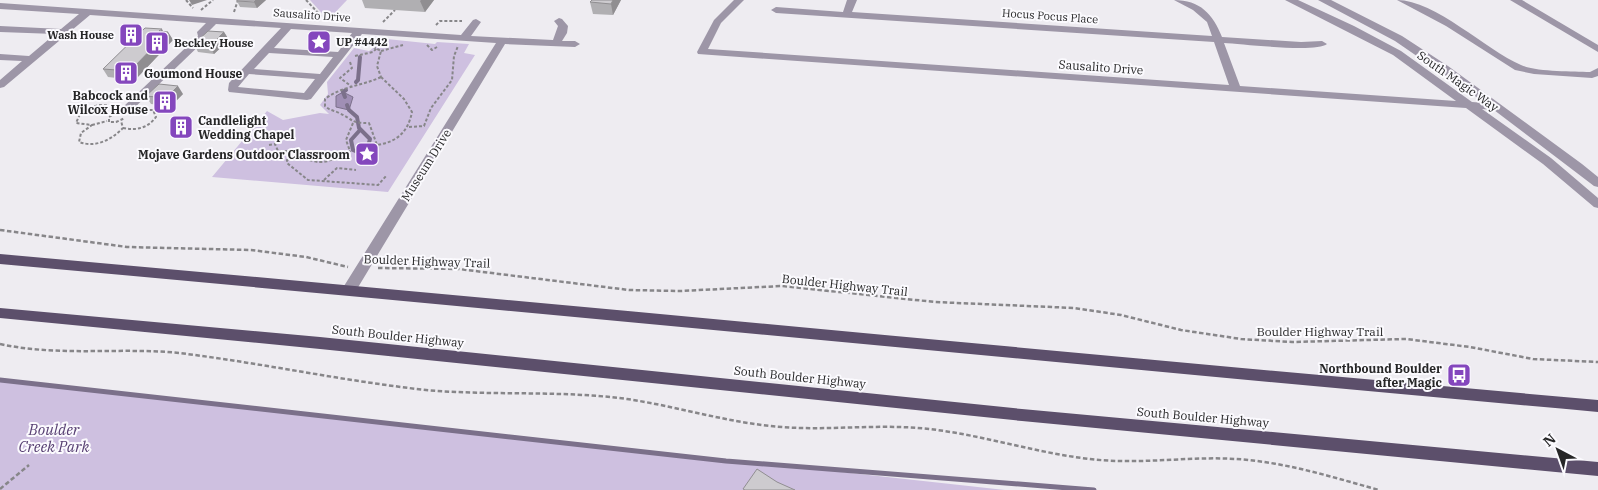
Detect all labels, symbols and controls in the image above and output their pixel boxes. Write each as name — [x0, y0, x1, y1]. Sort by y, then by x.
street label: Sausalito Drive — [273, 5, 351, 25]
street label: Hocus Pocus Place — [1001, 6, 1099, 26]
building icon: Wash House — [118, 22, 144, 48]
place label: Wash House — [47, 28, 114, 42]
place icon: UP #4442 — [306, 29, 332, 55]
building icon: Beckley House — [144, 30, 170, 56]
place label: UP #4442 — [336, 35, 388, 49]
place label: Beckley House — [174, 36, 254, 50]
street label: South Magic Way — [1414, 47, 1502, 115]
street label: Sausalito Drive — [1058, 57, 1144, 77]
building icon: Goumond House — [113, 60, 139, 86]
place label: Goumond House — [144, 66, 243, 81]
place label: Babcock and Wilcox House — [68, 88, 148, 117]
building icon: Babcock and Wilcox House — [152, 89, 178, 115]
place label: Candlelight Wedding Chapel — [198, 113, 295, 142]
building icon: Candlelight Wedding Chapel — [168, 114, 194, 140]
street label: Museum Drive — [398, 126, 454, 204]
place icon: Mojave Gardens Outdoor Classroom — [354, 141, 380, 167]
place label: Mojave Gardens Outdoor Classroom — [138, 147, 350, 162]
street label: Boulder Highway Trail — [364, 251, 491, 271]
street label: Boulder Highway Trail — [781, 271, 909, 299]
street label: South Boulder Highway — [331, 322, 465, 350]
street label: Boulder Highway Trail — [1257, 324, 1384, 339]
place label: Northbound Boulder after Magic — [1319, 361, 1443, 390]
bus stop icon: Northbound Boulder after Magic — [1446, 362, 1472, 388]
street label: South Boulder Highway — [733, 363, 867, 391]
street label: South Boulder Highway — [1136, 404, 1270, 430]
park label: Boulder Creek Park — [19, 420, 90, 456]
north arrow — [1533, 425, 1583, 475]
text: N — [1539, 430, 1560, 451]

